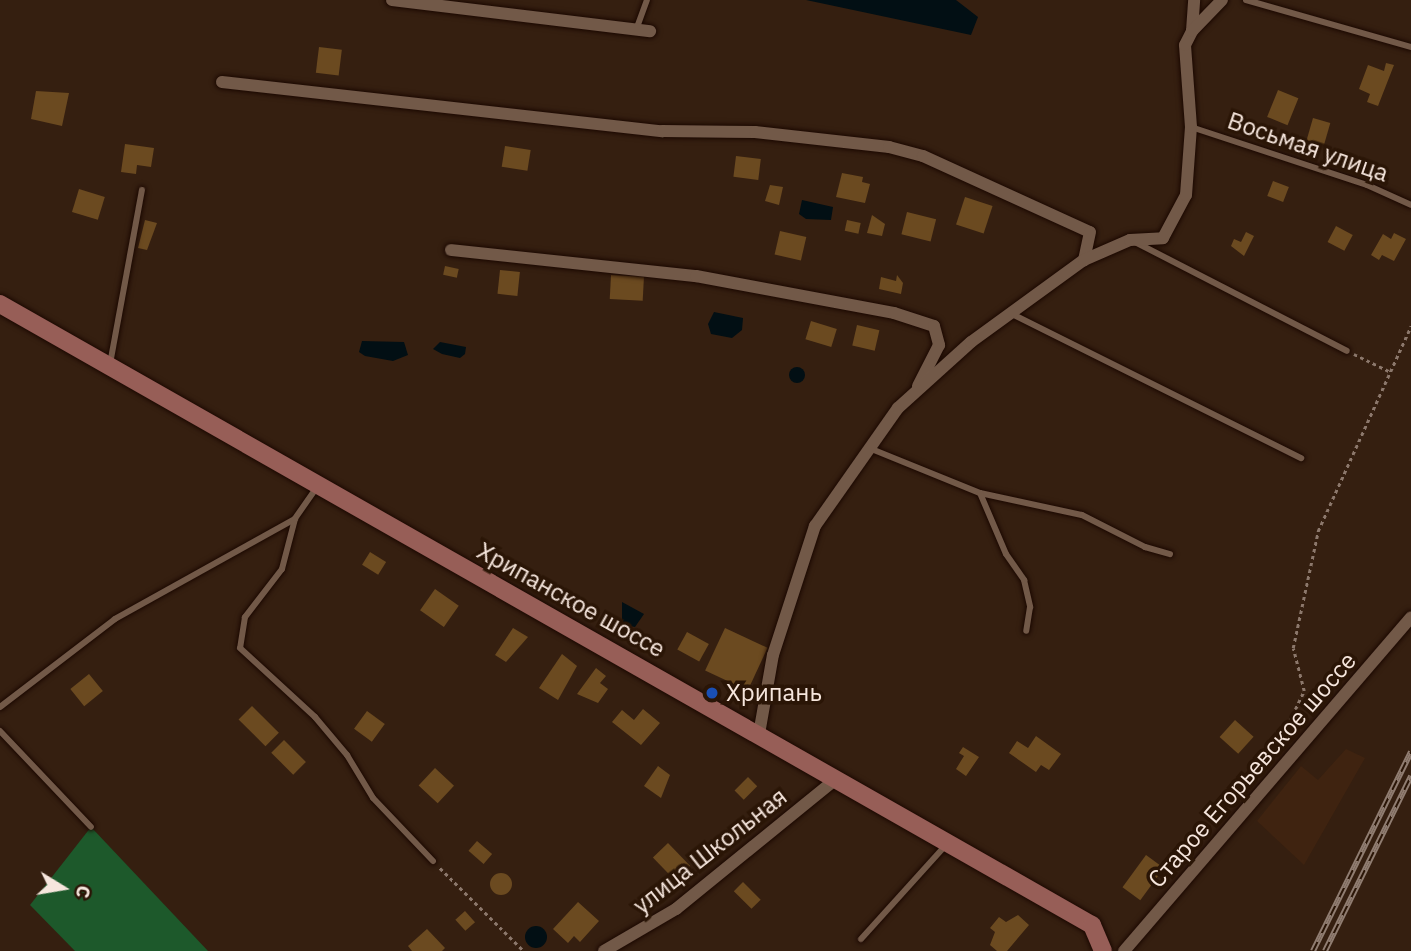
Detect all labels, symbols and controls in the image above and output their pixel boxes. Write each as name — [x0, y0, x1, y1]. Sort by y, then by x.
street label: Восьмая улица — [1224, 106, 1392, 188]
street label: Хрипанское шоссе — [472, 536, 670, 664]
street label: Старое Егорьевское шоссе — [1142, 647, 1362, 893]
place label: Хрипань — [726, 679, 822, 707]
marker: Хрипань — [704, 685, 720, 701]
street label: улица Школьная — [627, 782, 793, 920]
north arrow — [28, 853, 98, 923]
text: С — [71, 884, 97, 900]

